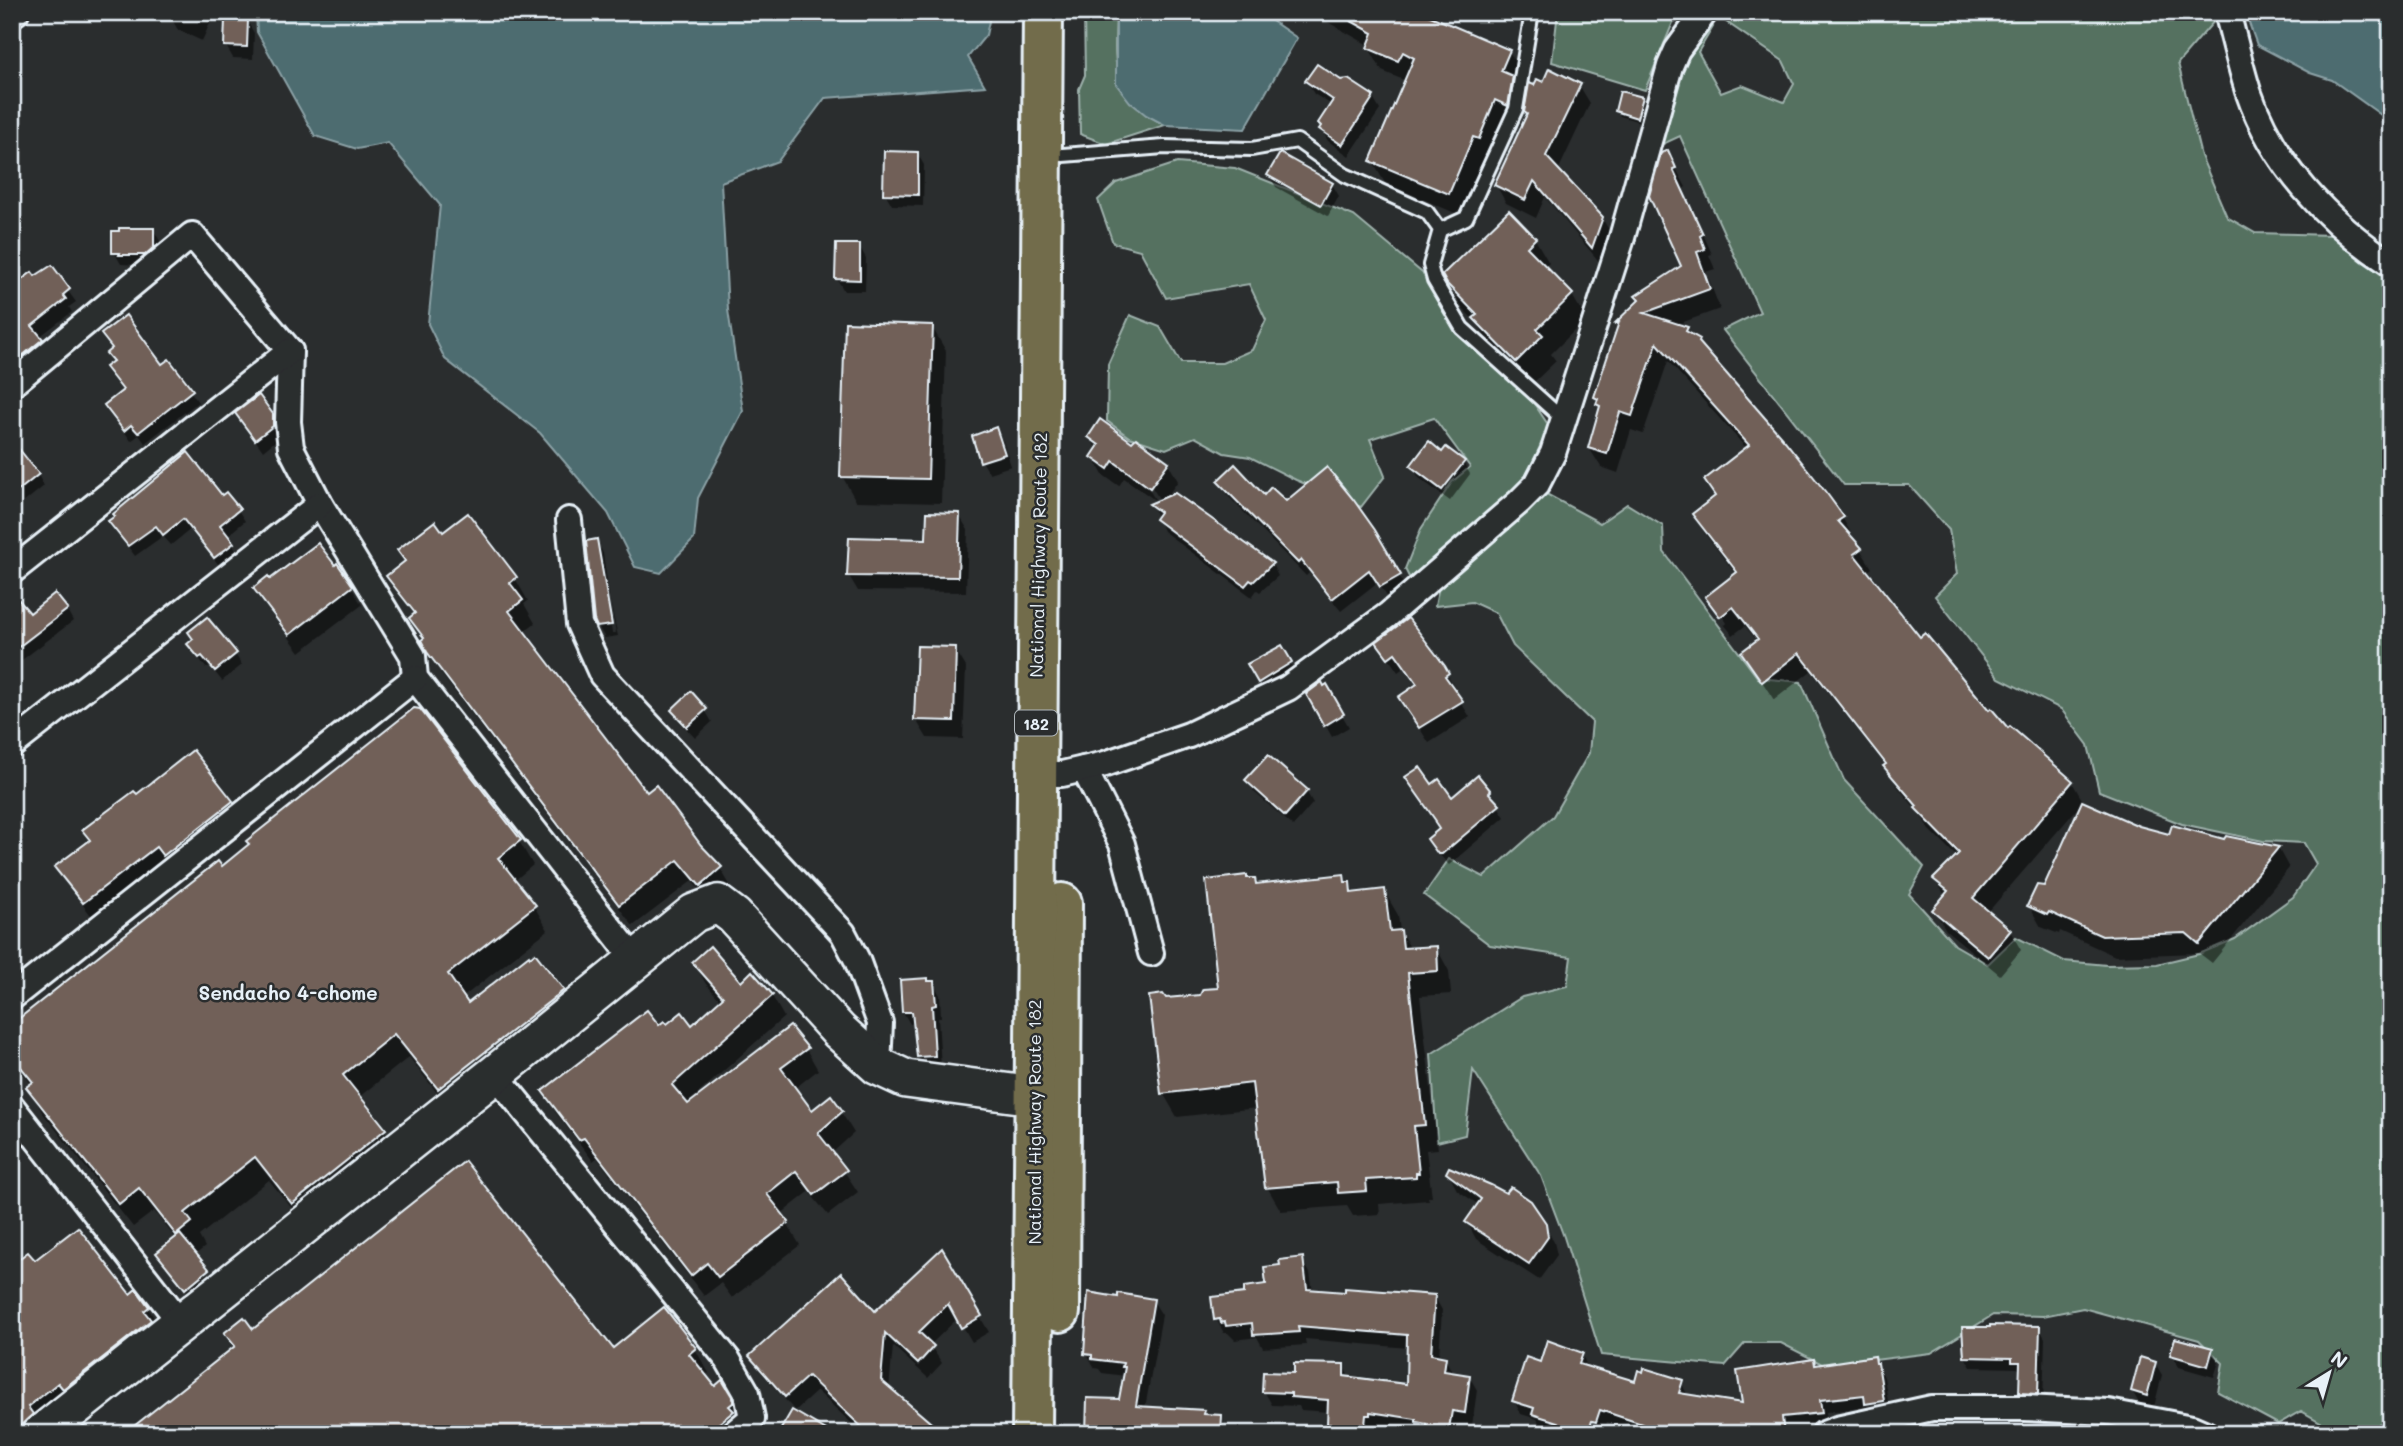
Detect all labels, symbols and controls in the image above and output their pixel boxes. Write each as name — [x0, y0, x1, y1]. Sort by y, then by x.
street label: National Highway Route 182 — [1024, 432, 1052, 678]
road number: 182 — [1015, 710, 1057, 736]
district label: Sendacho 4-chome — [199, 980, 378, 1005]
street label: National Highway Route 182 — [1022, 999, 1046, 1245]
north arrow — [2294, 1338, 2364, 1408]
text: N — [2326, 1345, 2353, 1373]

